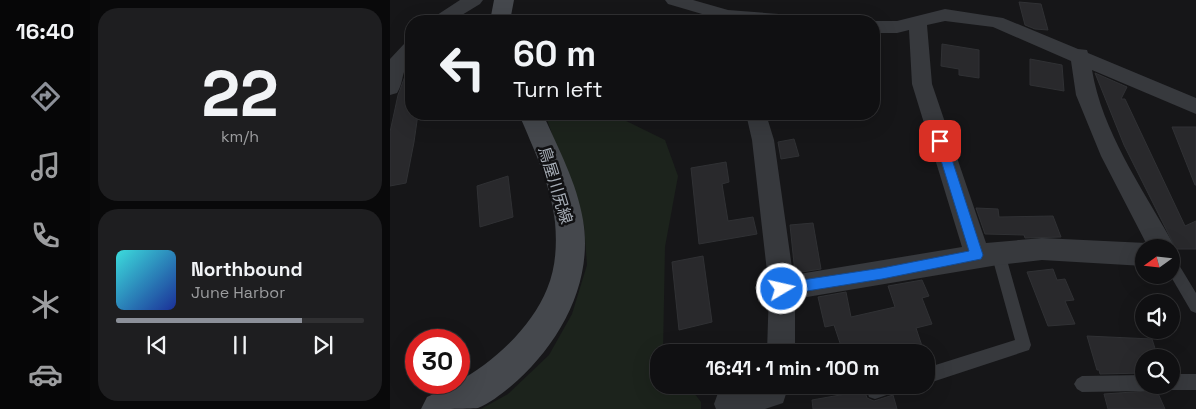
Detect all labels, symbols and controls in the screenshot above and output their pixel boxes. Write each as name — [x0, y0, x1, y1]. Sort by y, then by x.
text: 16:40 — [16, 17, 74, 45]
text: 60 m — [513, 32, 596, 76]
icon: left — [430, 35, 495, 100]
text: 22 — [201, 52, 279, 135]
text: Turn left — [513, 75, 603, 103]
icon: directions — [28, 79, 63, 114]
pin — [919, 120, 961, 162]
text: km/h — [221, 126, 259, 147]
icon: arrive — [926, 127, 954, 155]
street label: 鳥屋川尻線 — [534, 144, 577, 226]
icon: music — [28, 149, 63, 184]
icon: phone — [28, 218, 63, 253]
north arrow — [1135, 239, 1180, 284]
map controls — [1135, 239, 1180, 394]
text: Northbound — [191, 257, 303, 282]
position arrow — [755, 262, 807, 314]
text: June Harbor — [191, 282, 285, 303]
icon: climate — [28, 287, 63, 322]
button: sound — [1135, 294, 1180, 339]
speed limit sign: 30 — [405, 329, 470, 394]
icon: previous — [143, 331, 171, 359]
icon: pause — [226, 331, 254, 359]
icon: next — [309, 331, 337, 359]
button: search — [1135, 349, 1180, 394]
text: 16:41 · 1 min · 100 m — [705, 356, 880, 381]
icon: car — [28, 357, 63, 392]

